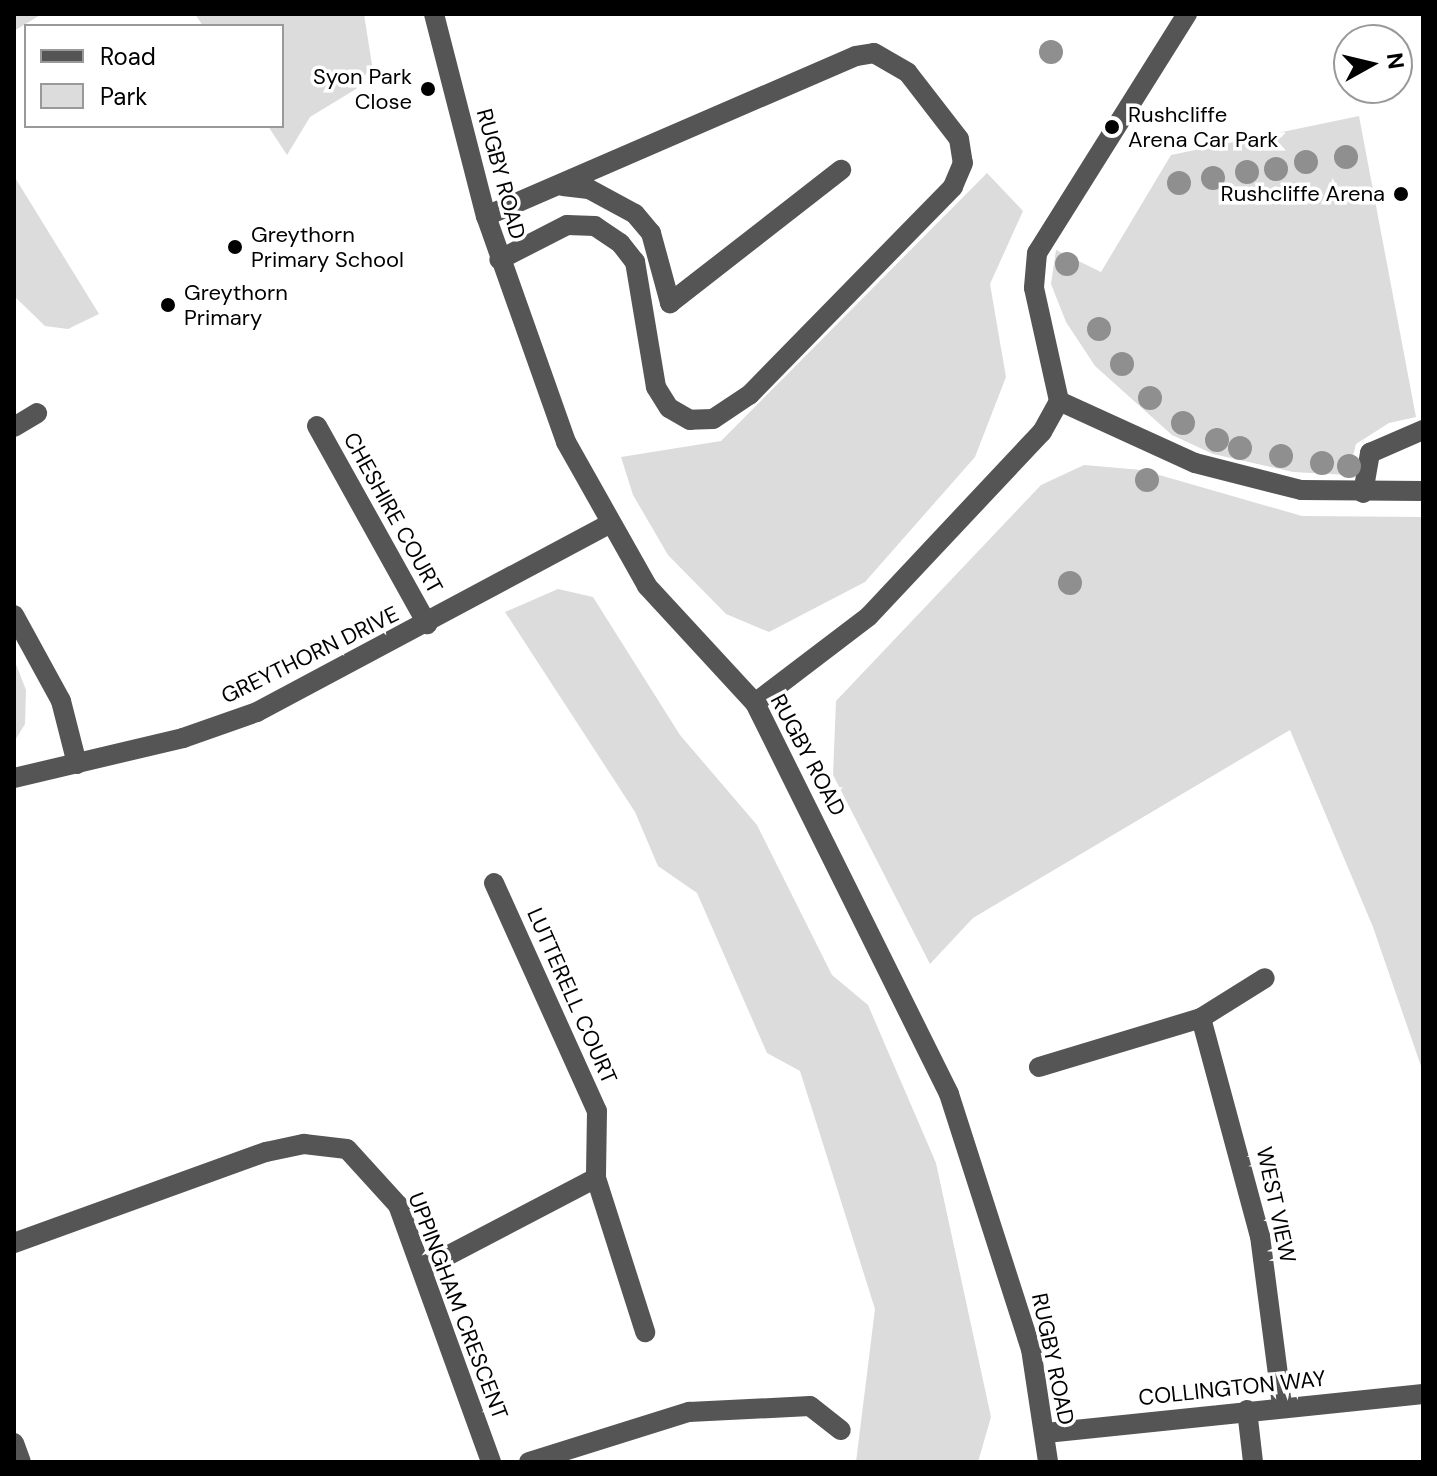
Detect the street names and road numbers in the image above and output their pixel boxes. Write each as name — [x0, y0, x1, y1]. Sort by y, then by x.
street label: RUGBY ROAD — [471, 106, 531, 242]
street label: CHESHIRE COURT — [338, 428, 448, 598]
street label: GREYTHORN DRIVE — [217, 601, 403, 709]
street label: RUGBY ROAD — [765, 690, 851, 820]
street label: LUTTERELL COURT — [521, 904, 623, 1088]
street label: WEST VIEW — [1251, 1145, 1301, 1265]
street label: UPPINGHAM CRESCENT — [403, 1189, 513, 1423]
street label: RUGBY ROAD — [1026, 1291, 1080, 1427]
street label: COLLINGTON WAY — [1137, 1365, 1327, 1411]

